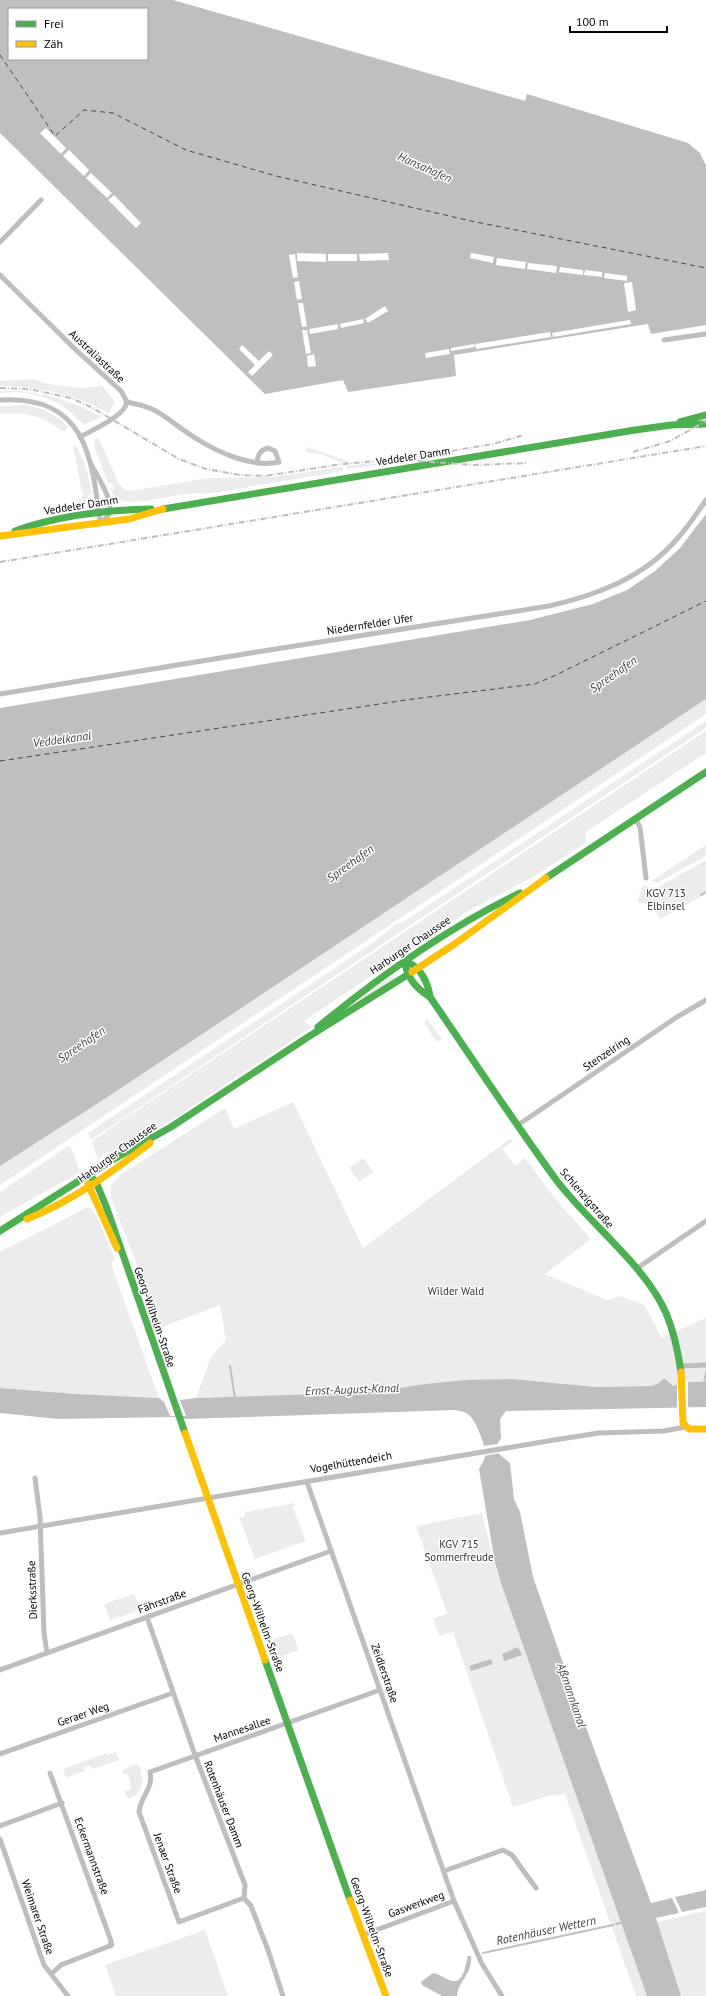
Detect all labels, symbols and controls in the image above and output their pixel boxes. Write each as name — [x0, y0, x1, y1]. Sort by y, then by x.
legend — [8, 8, 148, 60]
scale bar — [570, 8, 667, 34]
text: 100 m — [576, 14, 609, 29]
text: Frei — [44, 16, 64, 31]
text: Zäh — [44, 36, 63, 51]
water label: Hansahafen — [396, 148, 454, 186]
street label: Australiastraße — [66, 327, 128, 386]
street label: Veddeler Damm — [374, 443, 451, 469]
street label: Veddeler Damm — [42, 492, 119, 518]
street label: Niedernfelder Ufer — [326, 610, 415, 638]
water label: Spreehafen — [586, 652, 640, 696]
water label: Veddelkanal — [32, 727, 93, 751]
water label: Spreehafen — [324, 841, 376, 885]
park label: KGV 713 Elbinsel — [646, 886, 686, 913]
street label: Harburger Chaussee — [367, 913, 453, 977]
water label: Spreehafen — [54, 1023, 108, 1065]
street label: Stenzelring — [580, 1032, 632, 1074]
street label: Harburger Chaussee — [75, 1118, 160, 1185]
street label: Schlenzigstraße — [557, 1165, 617, 1231]
street label: Georg-Wilhelm-Straße — [131, 1265, 179, 1370]
park label: Wilder Wald — [428, 1284, 484, 1298]
water label: Ernst-August-Kanal — [305, 1380, 400, 1398]
street label: Vogelhüttendeich — [308, 1448, 393, 1476]
park label: KGV 715 Sommerfreude — [424, 1537, 494, 1564]
street label: Dierksstraße — [24, 1560, 40, 1620]
street label: Georg-Wilhelm-Straße — [238, 1570, 288, 1674]
street label: Fährstraße — [136, 1586, 189, 1616]
street label: Zeidlerstraße — [368, 1641, 402, 1705]
water label: Aßmannkanal — [554, 1660, 590, 1730]
street label: Geraer Weg — [55, 1699, 111, 1729]
street label: Mannesallee — [212, 1713, 273, 1745]
street label: Rotenhäuser Damm — [201, 1759, 247, 1849]
street label: Eckermannstraße — [72, 1815, 113, 1897]
street label: Jenaer Straße — [150, 1830, 186, 1896]
street label: Georg-Wilhelm-Straße — [347, 1875, 397, 1979]
street label: Weimarer Straße — [19, 1878, 58, 1957]
street label: Gaswerkweg — [386, 1887, 446, 1921]
water label: Rotenhäuser Wettern — [495, 1912, 597, 1948]

